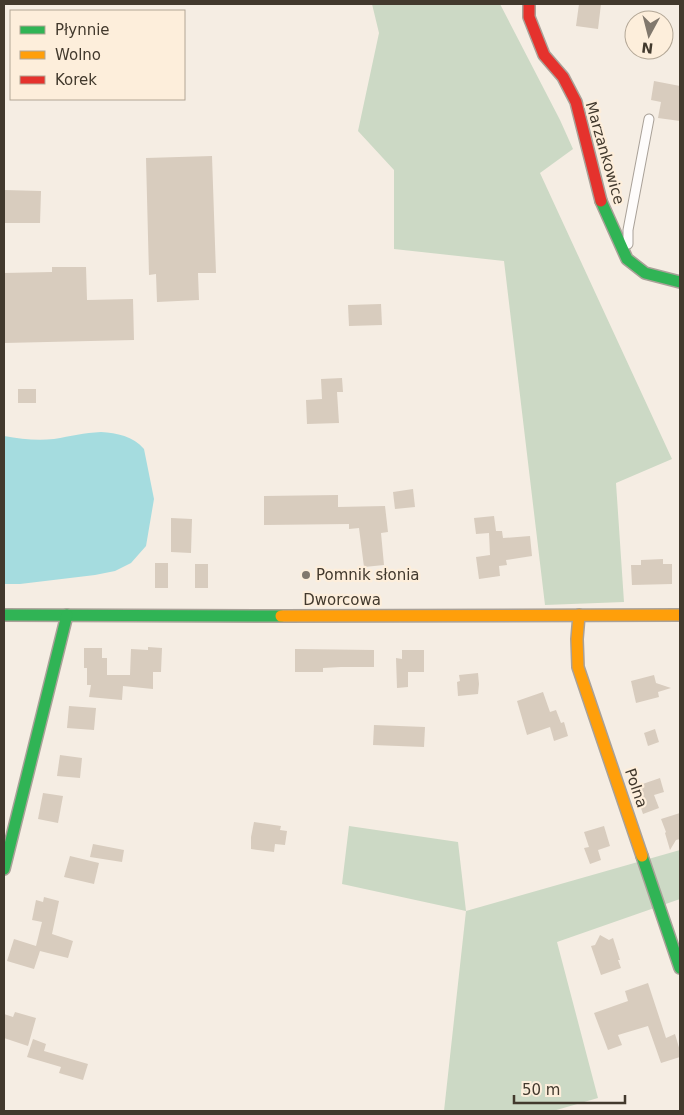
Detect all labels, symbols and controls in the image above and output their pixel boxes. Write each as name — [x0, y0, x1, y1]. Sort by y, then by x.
legend — [10, 10, 185, 100]
north arrow — [624, 10, 674, 60]
text: Płynnie — [55, 21, 110, 39]
text: N — [641, 39, 654, 57]
text: Wolno — [55, 46, 101, 64]
text: Korek — [55, 71, 97, 89]
street label: Marzankowice — [582, 100, 628, 206]
place label: Pomnik słonia — [316, 566, 420, 584]
marker: Pomnik słonia — [300, 569, 312, 581]
street label: Dworcowa — [303, 591, 381, 609]
street label: Polna — [621, 766, 651, 810]
scale bar — [514, 1072, 625, 1104]
text: 50 m — [522, 1081, 560, 1099]

